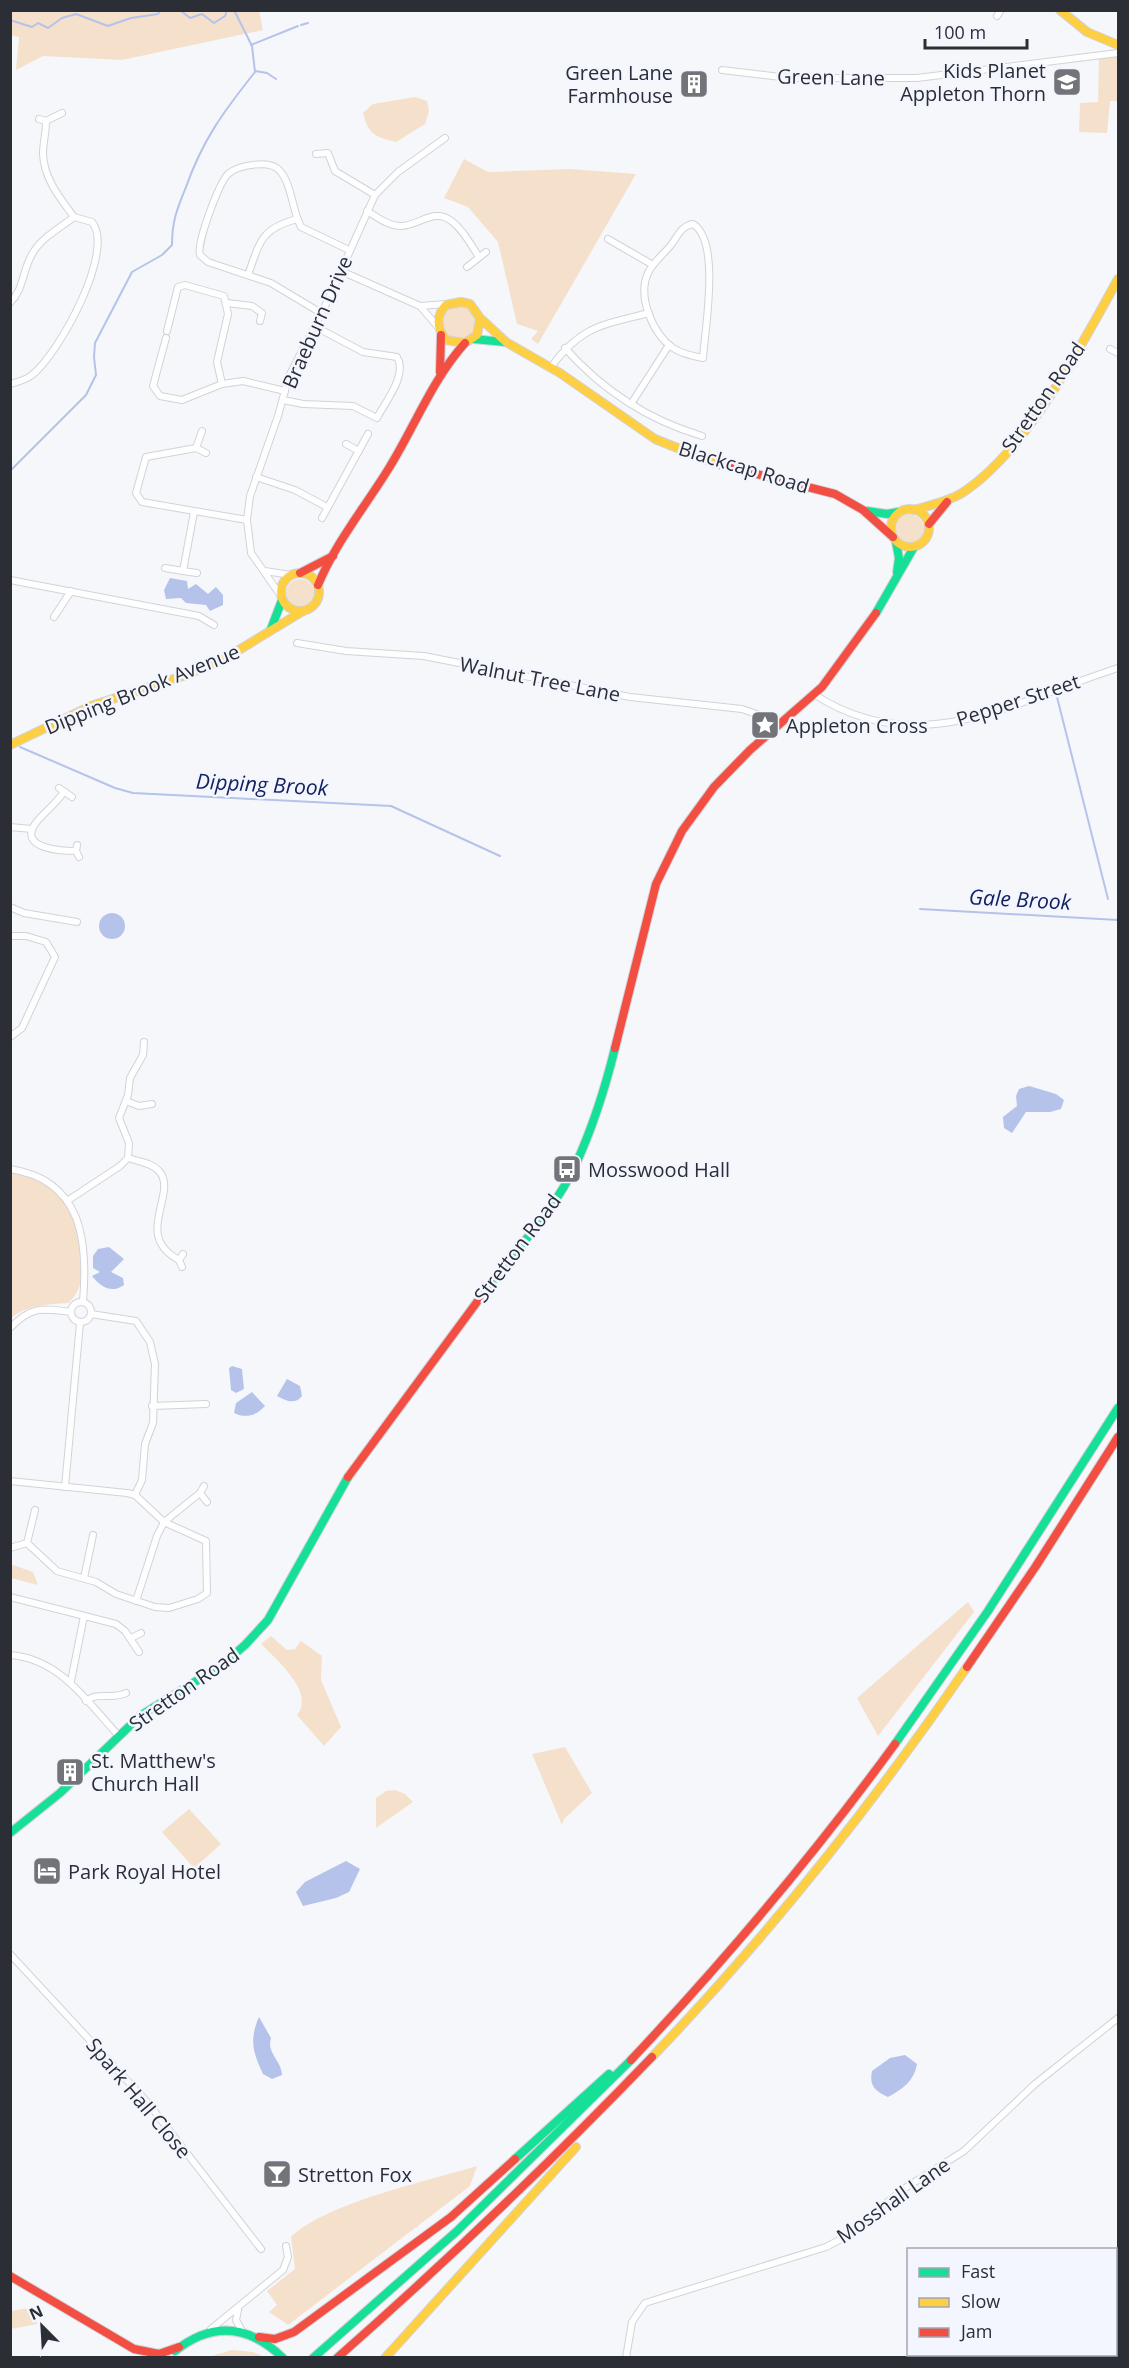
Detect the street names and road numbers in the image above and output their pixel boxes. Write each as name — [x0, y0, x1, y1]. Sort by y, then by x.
street label: Green Lane — [777, 63, 885, 91]
street label: Braeburn Drive — [276, 251, 358, 393]
street label: Stretton Road — [995, 336, 1091, 458]
street label: Blackcap Road — [675, 434, 813, 500]
street label: Dipping Brook Avenue — [41, 638, 243, 740]
street label: Walnut Tree Lane — [457, 650, 623, 708]
street label: Pepper Street — [953, 667, 1083, 733]
street label: Stretton Road — [467, 1188, 567, 1308]
street label: Stretton Road — [123, 1641, 245, 1737]
street label: Spark Hall Close — [81, 2032, 197, 2164]
street label: Mosshall Lane — [831, 2151, 955, 2249]

